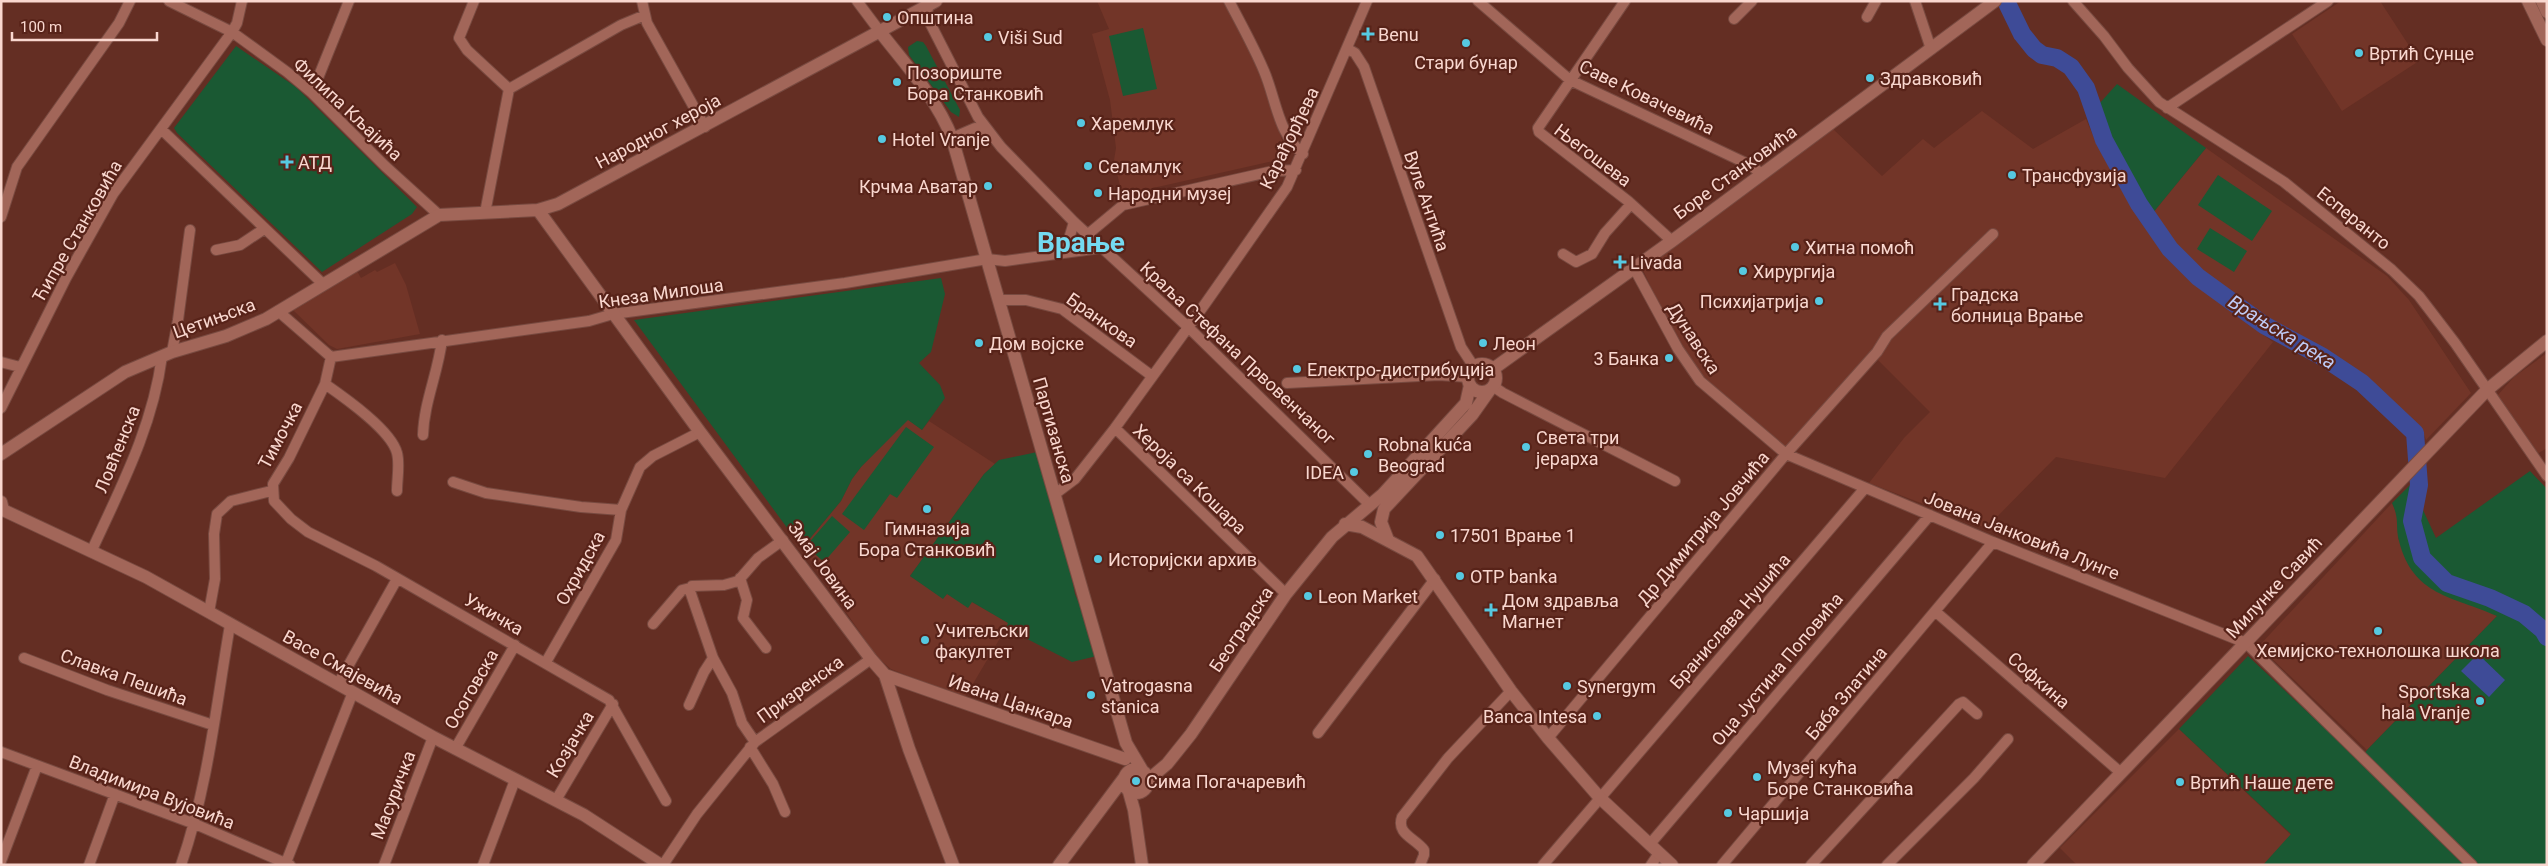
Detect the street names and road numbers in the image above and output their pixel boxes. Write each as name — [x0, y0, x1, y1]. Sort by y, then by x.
street label: Филипа Кљајића — [289, 53, 407, 165]
street label: Саве Ковачевића — [1576, 55, 1718, 139]
street label: Карађорђева — [1255, 83, 1323, 193]
street label: Народног хероја — [592, 89, 724, 173]
street label: Његошева — [1550, 119, 1636, 191]
street label: Боре Станковића — [1670, 120, 1800, 224]
street label: Вуле Антића — [1400, 148, 1454, 254]
street label: Ћипре Станковића — [28, 156, 126, 306]
street label: Есперанто — [2313, 182, 2395, 254]
street label: Краља Стефана Првовенчаног — [1136, 257, 1340, 449]
street label: Кнеза Милоша — [597, 274, 725, 312]
street label: Бранкова — [1063, 288, 1141, 352]
street label: Цетињска — [170, 293, 258, 343]
street label: Дунавска — [1663, 298, 1725, 378]
street label: Партизанска — [1029, 375, 1079, 485]
street label: Тимочка — [254, 398, 306, 472]
street label: Ловћенска — [90, 402, 144, 496]
street label: Хероја са Кошара — [1129, 420, 1251, 538]
street label: Др Димитрија Јовчића — [1633, 447, 1773, 609]
street label: Јована Јанковића Лунге — [1921, 486, 2123, 584]
street label: Змај Јовина — [784, 517, 862, 613]
street label: Охридска — [551, 527, 609, 609]
street label: Милунке Савић — [2222, 532, 2326, 642]
street label: Бранислава Нушића — [1665, 549, 1795, 693]
street label: Београдска — [1205, 582, 1277, 676]
street label: Оца Јустина Поповића — [1707, 588, 1847, 750]
street label: Ужичка — [461, 589, 527, 639]
street label: Васе Смајевића — [279, 625, 407, 709]
street label: Баба Златина — [1801, 642, 1891, 744]
street label: Славка Пешића — [58, 644, 190, 710]
street label: Осоговска — [440, 645, 502, 733]
street label: Софкина — [2004, 647, 2074, 713]
street label: Призренска — [753, 651, 847, 727]
street label: Ивана Цанкара — [946, 670, 1076, 732]
street label: Козјачка — [542, 707, 598, 781]
street label: Масуричка — [366, 748, 420, 842]
street label: Владимира Вујовића — [66, 751, 238, 833]

